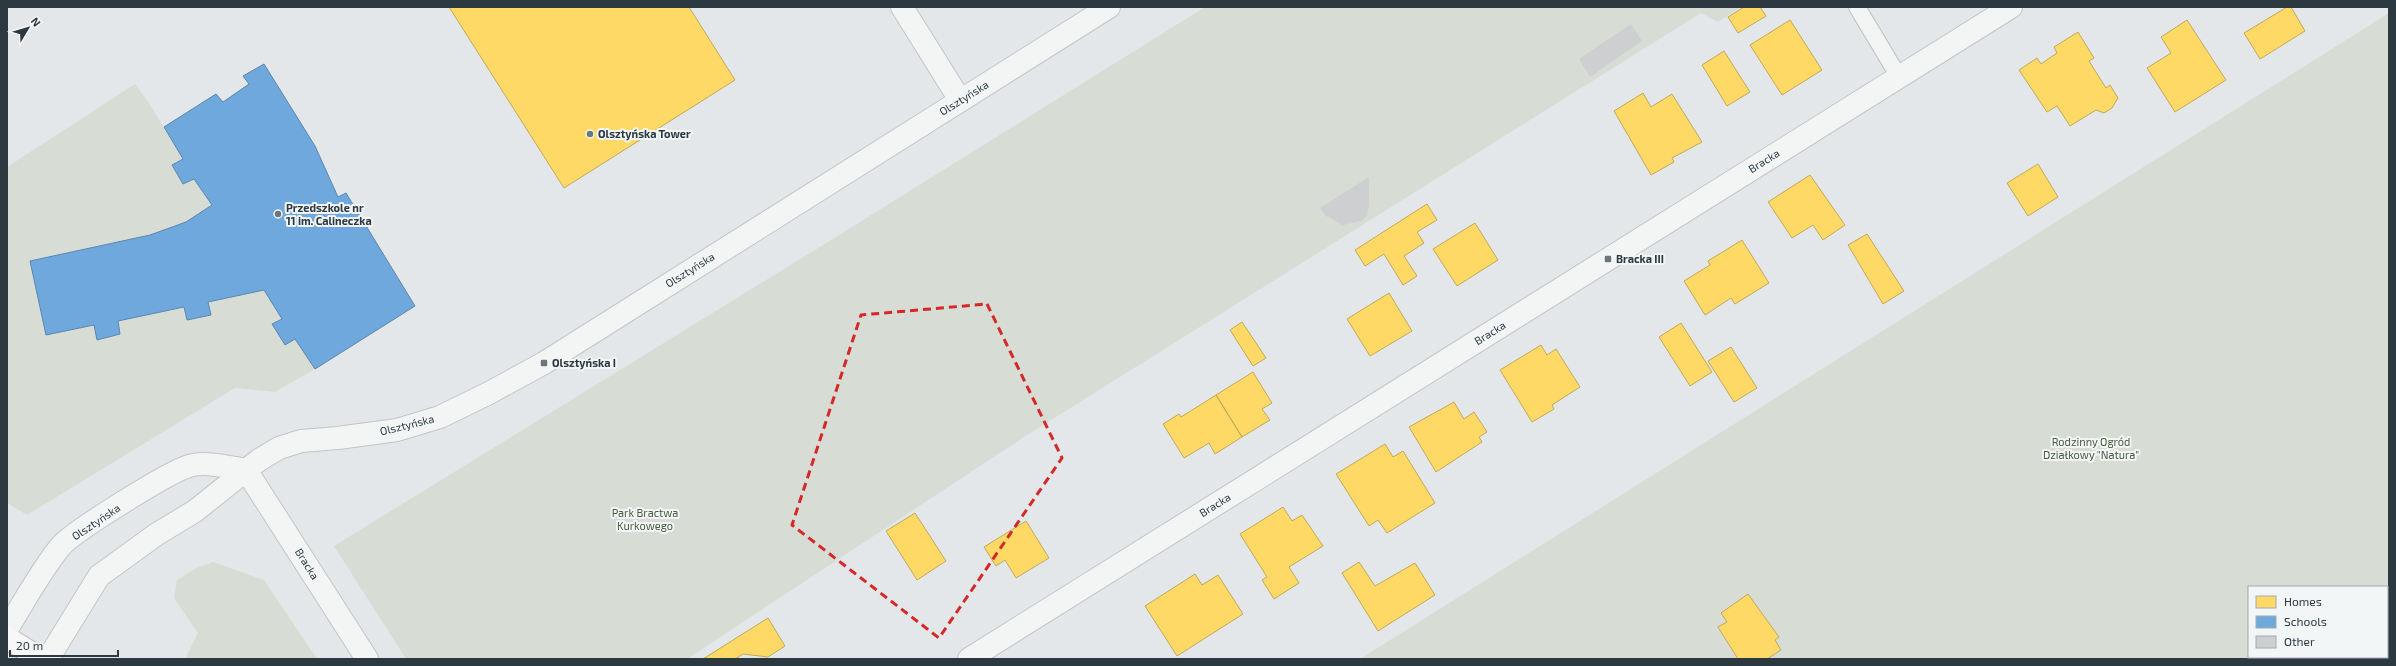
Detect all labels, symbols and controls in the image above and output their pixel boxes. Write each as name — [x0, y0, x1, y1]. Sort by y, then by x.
north arrow — [8, 8, 48, 48]
text: N — [29, 14, 44, 29]
street label: Olsztyńska — [937, 77, 991, 118]
place label: Olsztyńska Tower — [598, 127, 691, 141]
marker: Olsztyńska Tower — [585, 129, 595, 139]
street label: Bracka — [1746, 146, 1782, 175]
place label: Przedszkole nr 11 im. Calineczka — [286, 201, 372, 227]
marker: Przedszkole nr 11 im. Calineczka — [273, 209, 283, 219]
street label: Olsztyńska — [663, 249, 717, 290]
place label: Bracka III — [1616, 252, 1664, 265]
marker: Bracka III — [1603, 254, 1613, 264]
street label: Bracka — [1472, 318, 1508, 347]
place label: Olsztyńska I — [552, 356, 616, 370]
marker: Olsztyńska I — [539, 358, 549, 368]
street label: Olsztyńska — [378, 412, 435, 438]
park label: Rodzinny Ogród Działkowy "Natura" — [2043, 435, 2139, 461]
street label: Bracka — [1197, 490, 1233, 519]
street label: Olsztyńska — [69, 501, 122, 542]
park label: Park Bractwa Kurkowego — [612, 506, 678, 532]
street label: Bracka — [293, 546, 322, 582]
legend — [2248, 586, 2388, 658]
text: Homes — [2284, 594, 2322, 608]
text: Schools — [2284, 614, 2327, 628]
scale bar — [10, 632, 118, 658]
text: Other — [2284, 634, 2315, 648]
text: 20 m — [16, 638, 43, 652]

